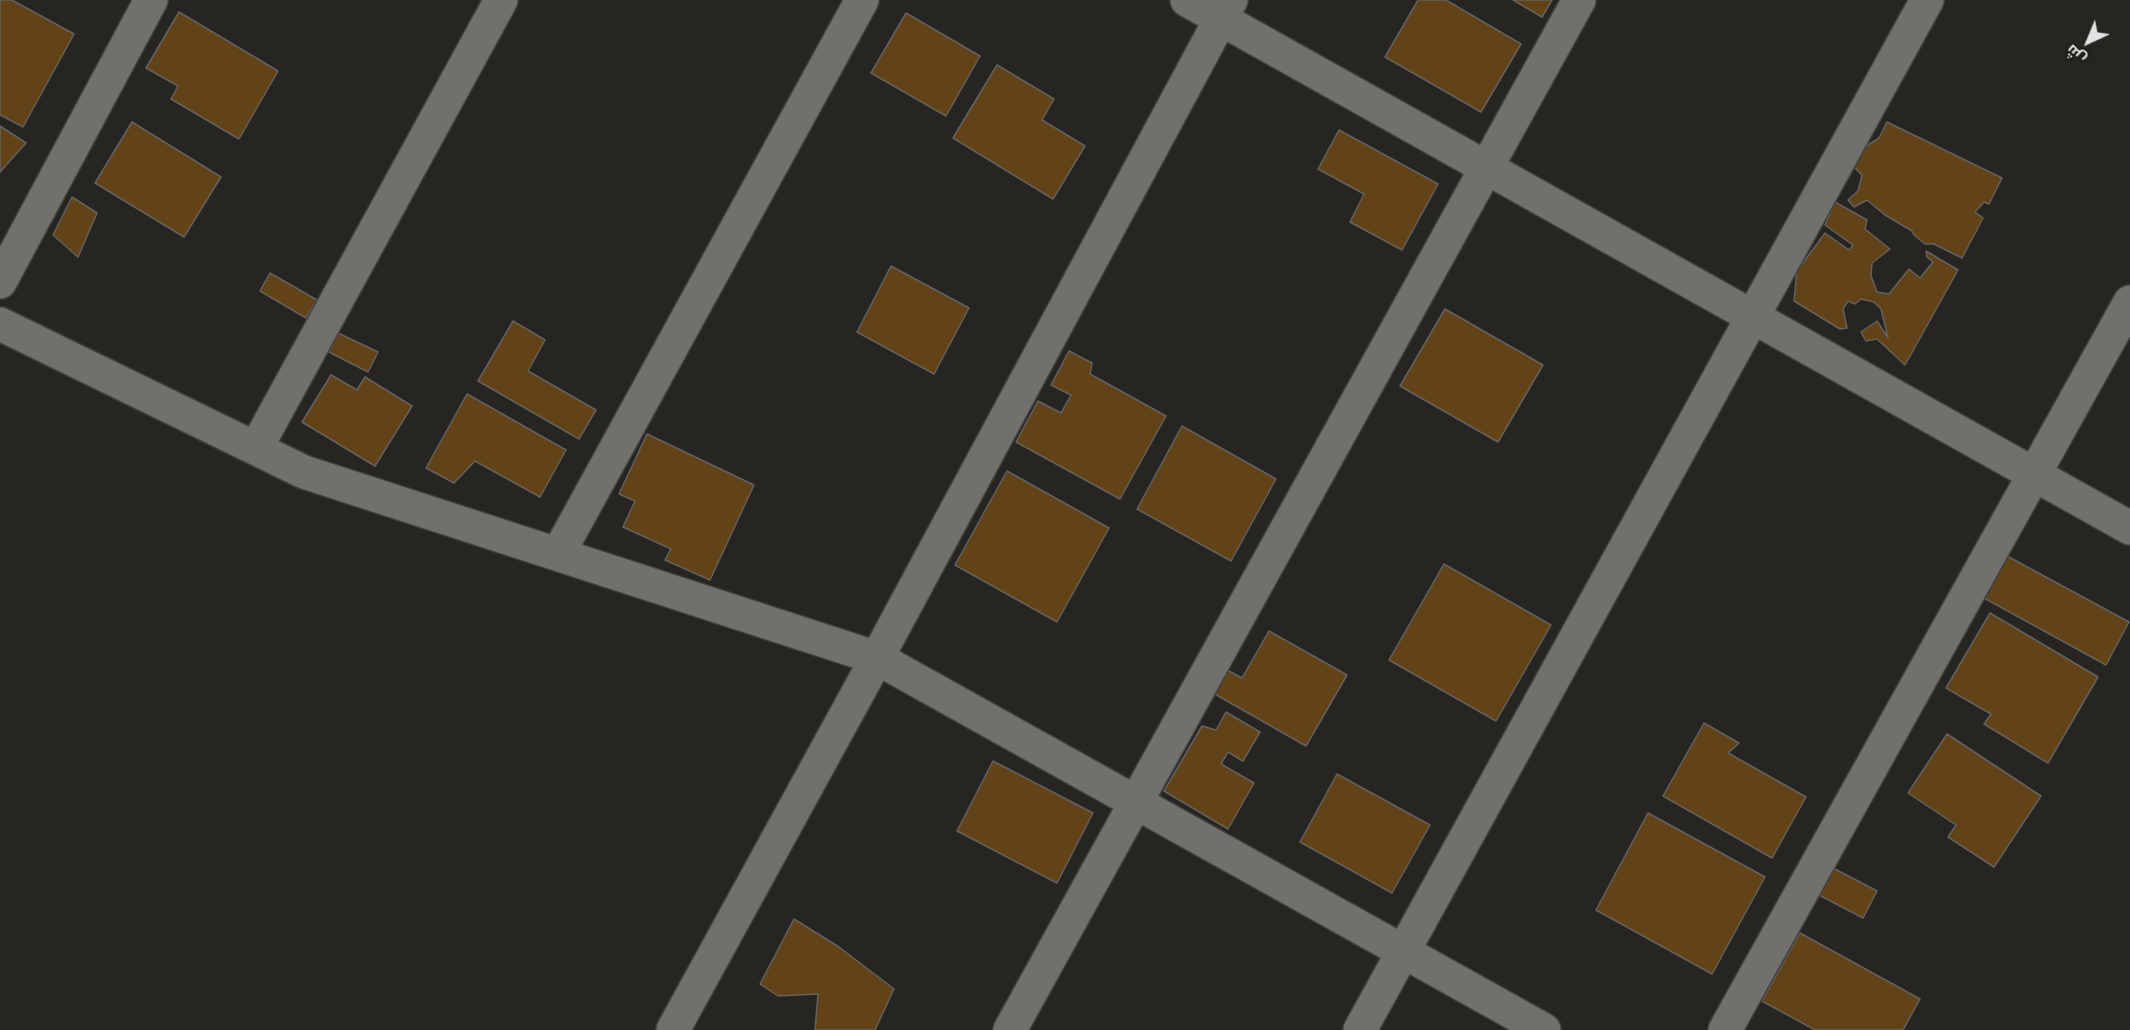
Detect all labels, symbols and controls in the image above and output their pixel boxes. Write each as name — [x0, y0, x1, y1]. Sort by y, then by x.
north arrow — [2058, 12, 2118, 72]
text: ش — [2061, 41, 2089, 69]

